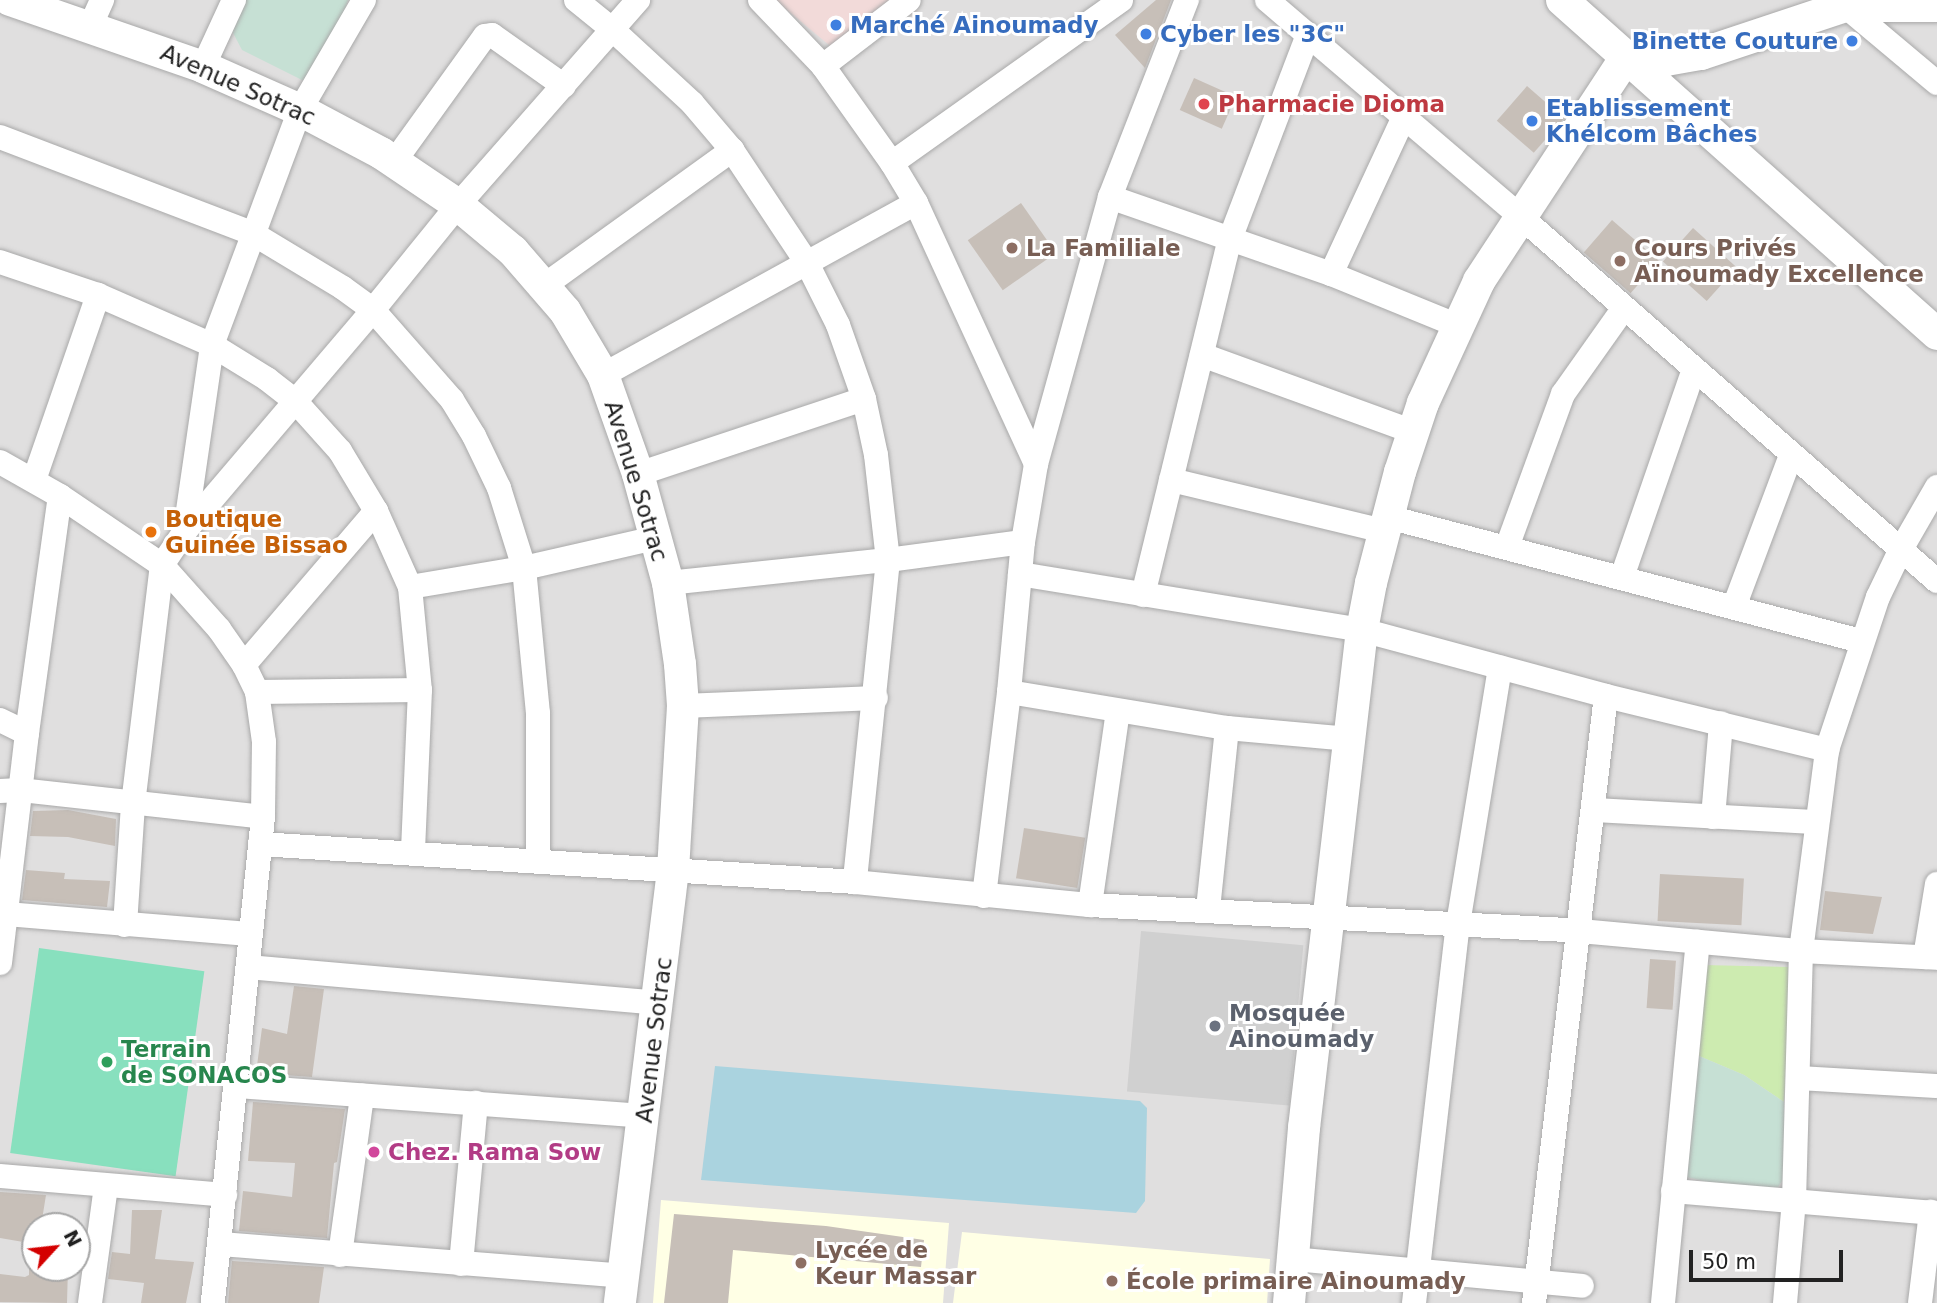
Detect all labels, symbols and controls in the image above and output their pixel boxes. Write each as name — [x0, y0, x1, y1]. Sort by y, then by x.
place label: Marché Ainoumady — [850, 11, 1099, 39]
marker: Marché Ainoumady — [828, 17, 844, 33]
place label: Cyber les "3C" — [1160, 20, 1345, 48]
marker: Cyber les "3C" — [1138, 26, 1154, 42]
place label: Binette Couture — [1632, 27, 1838, 55]
marker: Binette Couture — [1844, 33, 1860, 49]
street label: Avenue Sotrac — [156, 39, 320, 131]
place label: Pharmacie Dioma — [1218, 90, 1445, 118]
place label: Etablissement Khélcom Bâches — [1546, 94, 1757, 148]
marker: Pharmacie Dioma — [1196, 96, 1212, 112]
marker: Etablissement Khélcom Bâches — [1524, 113, 1540, 129]
place label: La Familiale — [1026, 234, 1181, 262]
place label: Cours Privés Aïnoumady Excellence — [1634, 234, 1924, 288]
marker: La Familiale — [1004, 240, 1020, 256]
marker: Cours Privés Aïnoumady Excellence — [1612, 253, 1628, 269]
street label: Avenue Sotrac — [598, 397, 674, 565]
place label: Boutique Guinée Bissao — [165, 505, 348, 559]
marker: Boutique Guinée Bissao — [143, 524, 159, 540]
street label: Avenue Sotrac — [630, 956, 678, 1124]
place label: Mosquée Ainoumady — [1229, 999, 1374, 1053]
marker: Mosquée Ainoumady — [1207, 1018, 1223, 1034]
place label: Terrain de SONACOS — [121, 1035, 287, 1089]
marker: Terrain de SONACOS — [99, 1054, 115, 1070]
place label: Chez. Rama Sow — [388, 1138, 601, 1166]
marker: Chez. Rama Sow — [366, 1144, 382, 1160]
north arrow — [21, 1212, 91, 1282]
text: N — [60, 1226, 86, 1250]
place label: Lycée de Keur Massar — [815, 1236, 976, 1290]
scale bar — [1692, 1236, 1846, 1280]
text: 50 m — [1702, 1250, 1756, 1274]
marker: Lycée de Keur Massar — [793, 1255, 809, 1271]
place label: École primaire Ainoumady — [1126, 1267, 1466, 1295]
marker: École primaire Ainoumady — [1104, 1273, 1120, 1289]

